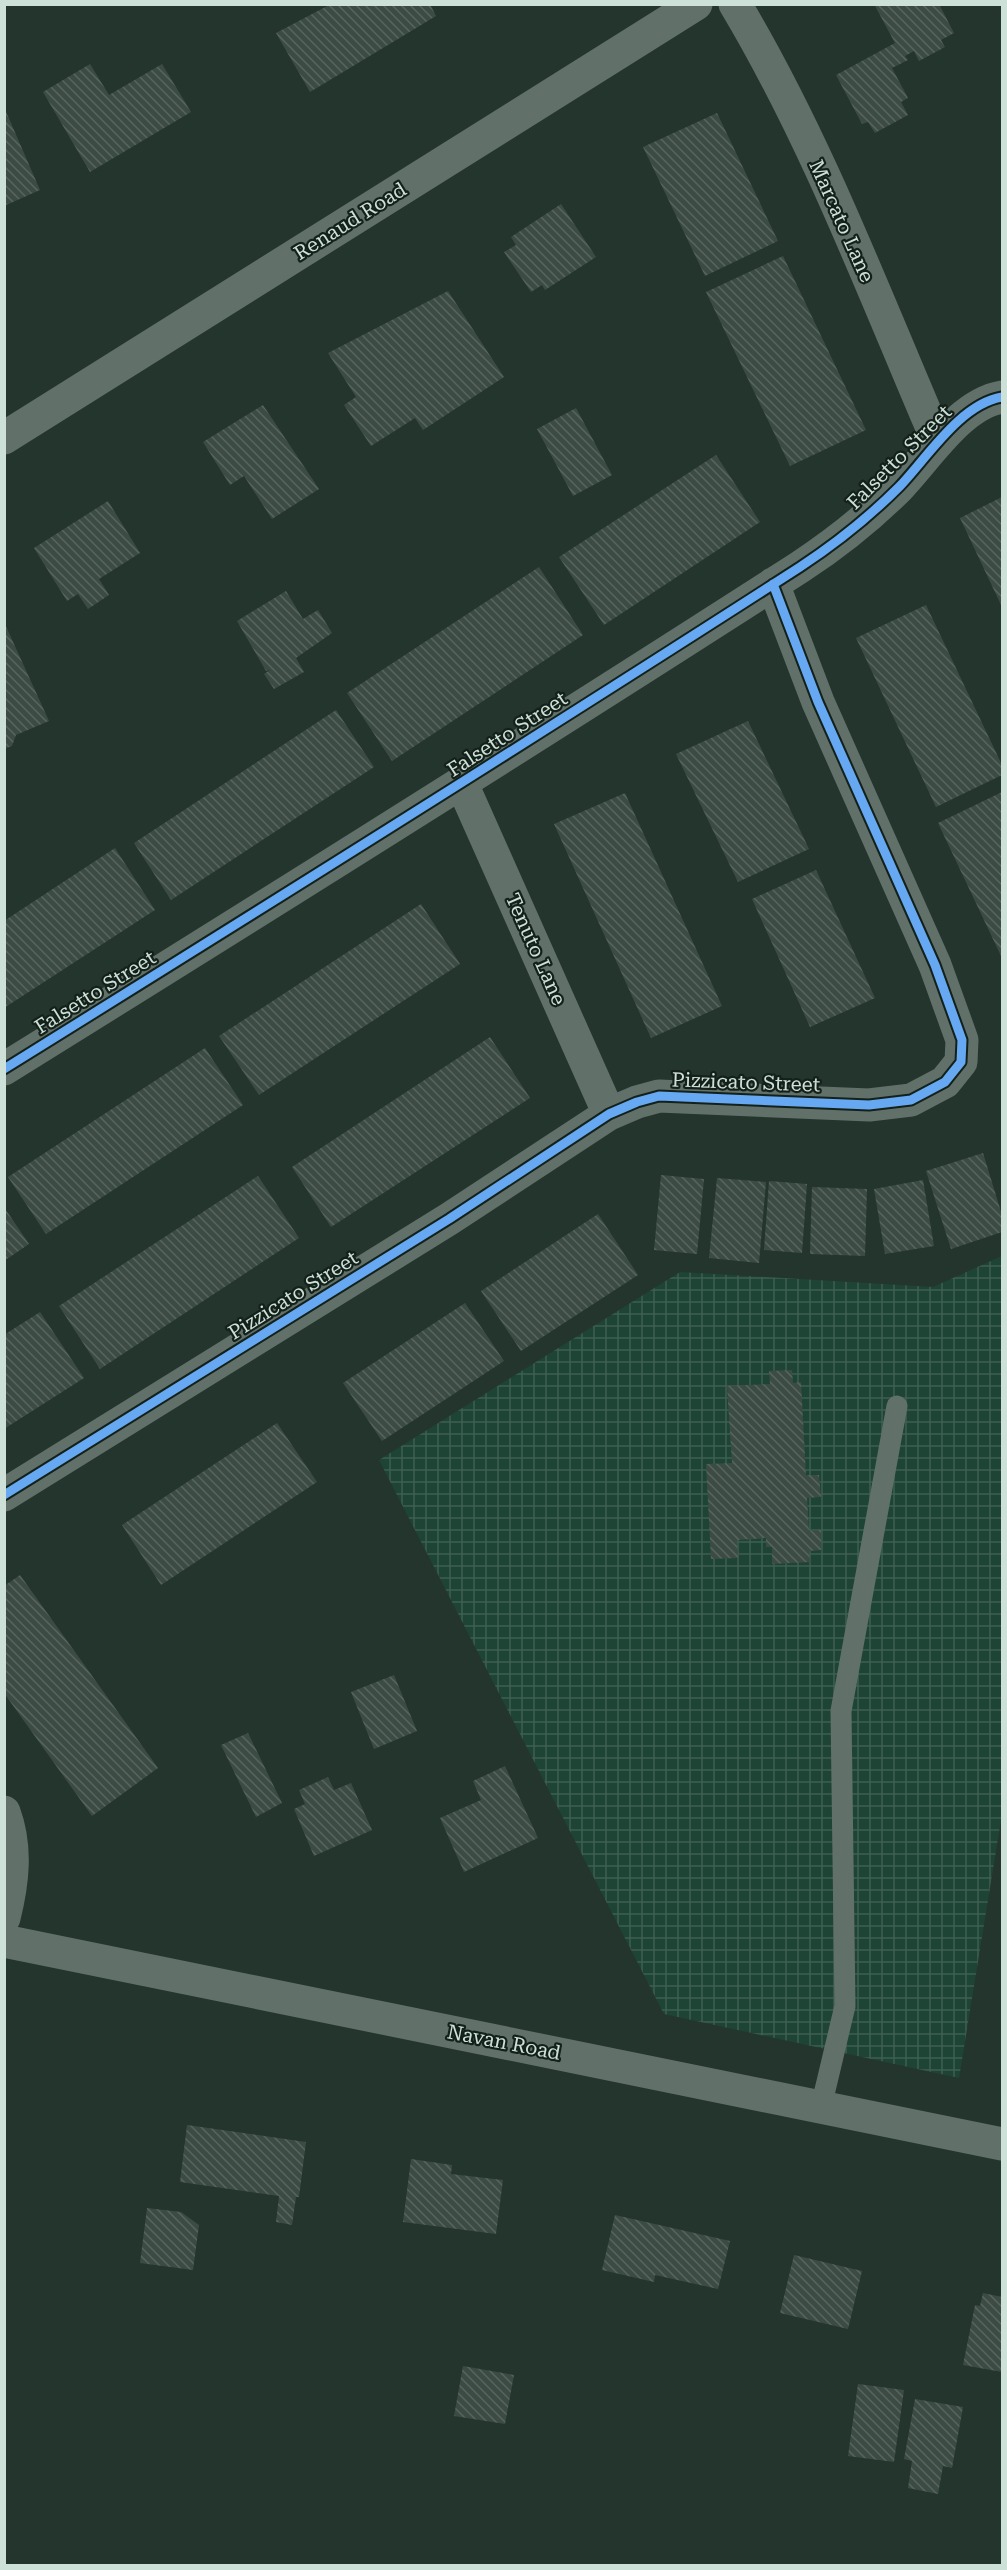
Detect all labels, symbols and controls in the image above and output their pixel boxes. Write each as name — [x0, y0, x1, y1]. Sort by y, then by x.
street label: Marcato Lane — [804, 156, 880, 286]
street label: Renaud Road — [289, 177, 411, 265]
street label: Falsetto Street — [842, 399, 957, 514]
street label: Falsetto Street — [443, 686, 572, 782]
street label: Tenuto Lane — [501, 889, 571, 1009]
street label: Falsetto Street — [30, 945, 160, 1039]
street label: Pizzicato Street — [671, 1067, 821, 1097]
street label: Pizzicato Street — [224, 1245, 363, 1344]
street label: Navan Road — [445, 2019, 563, 2065]

